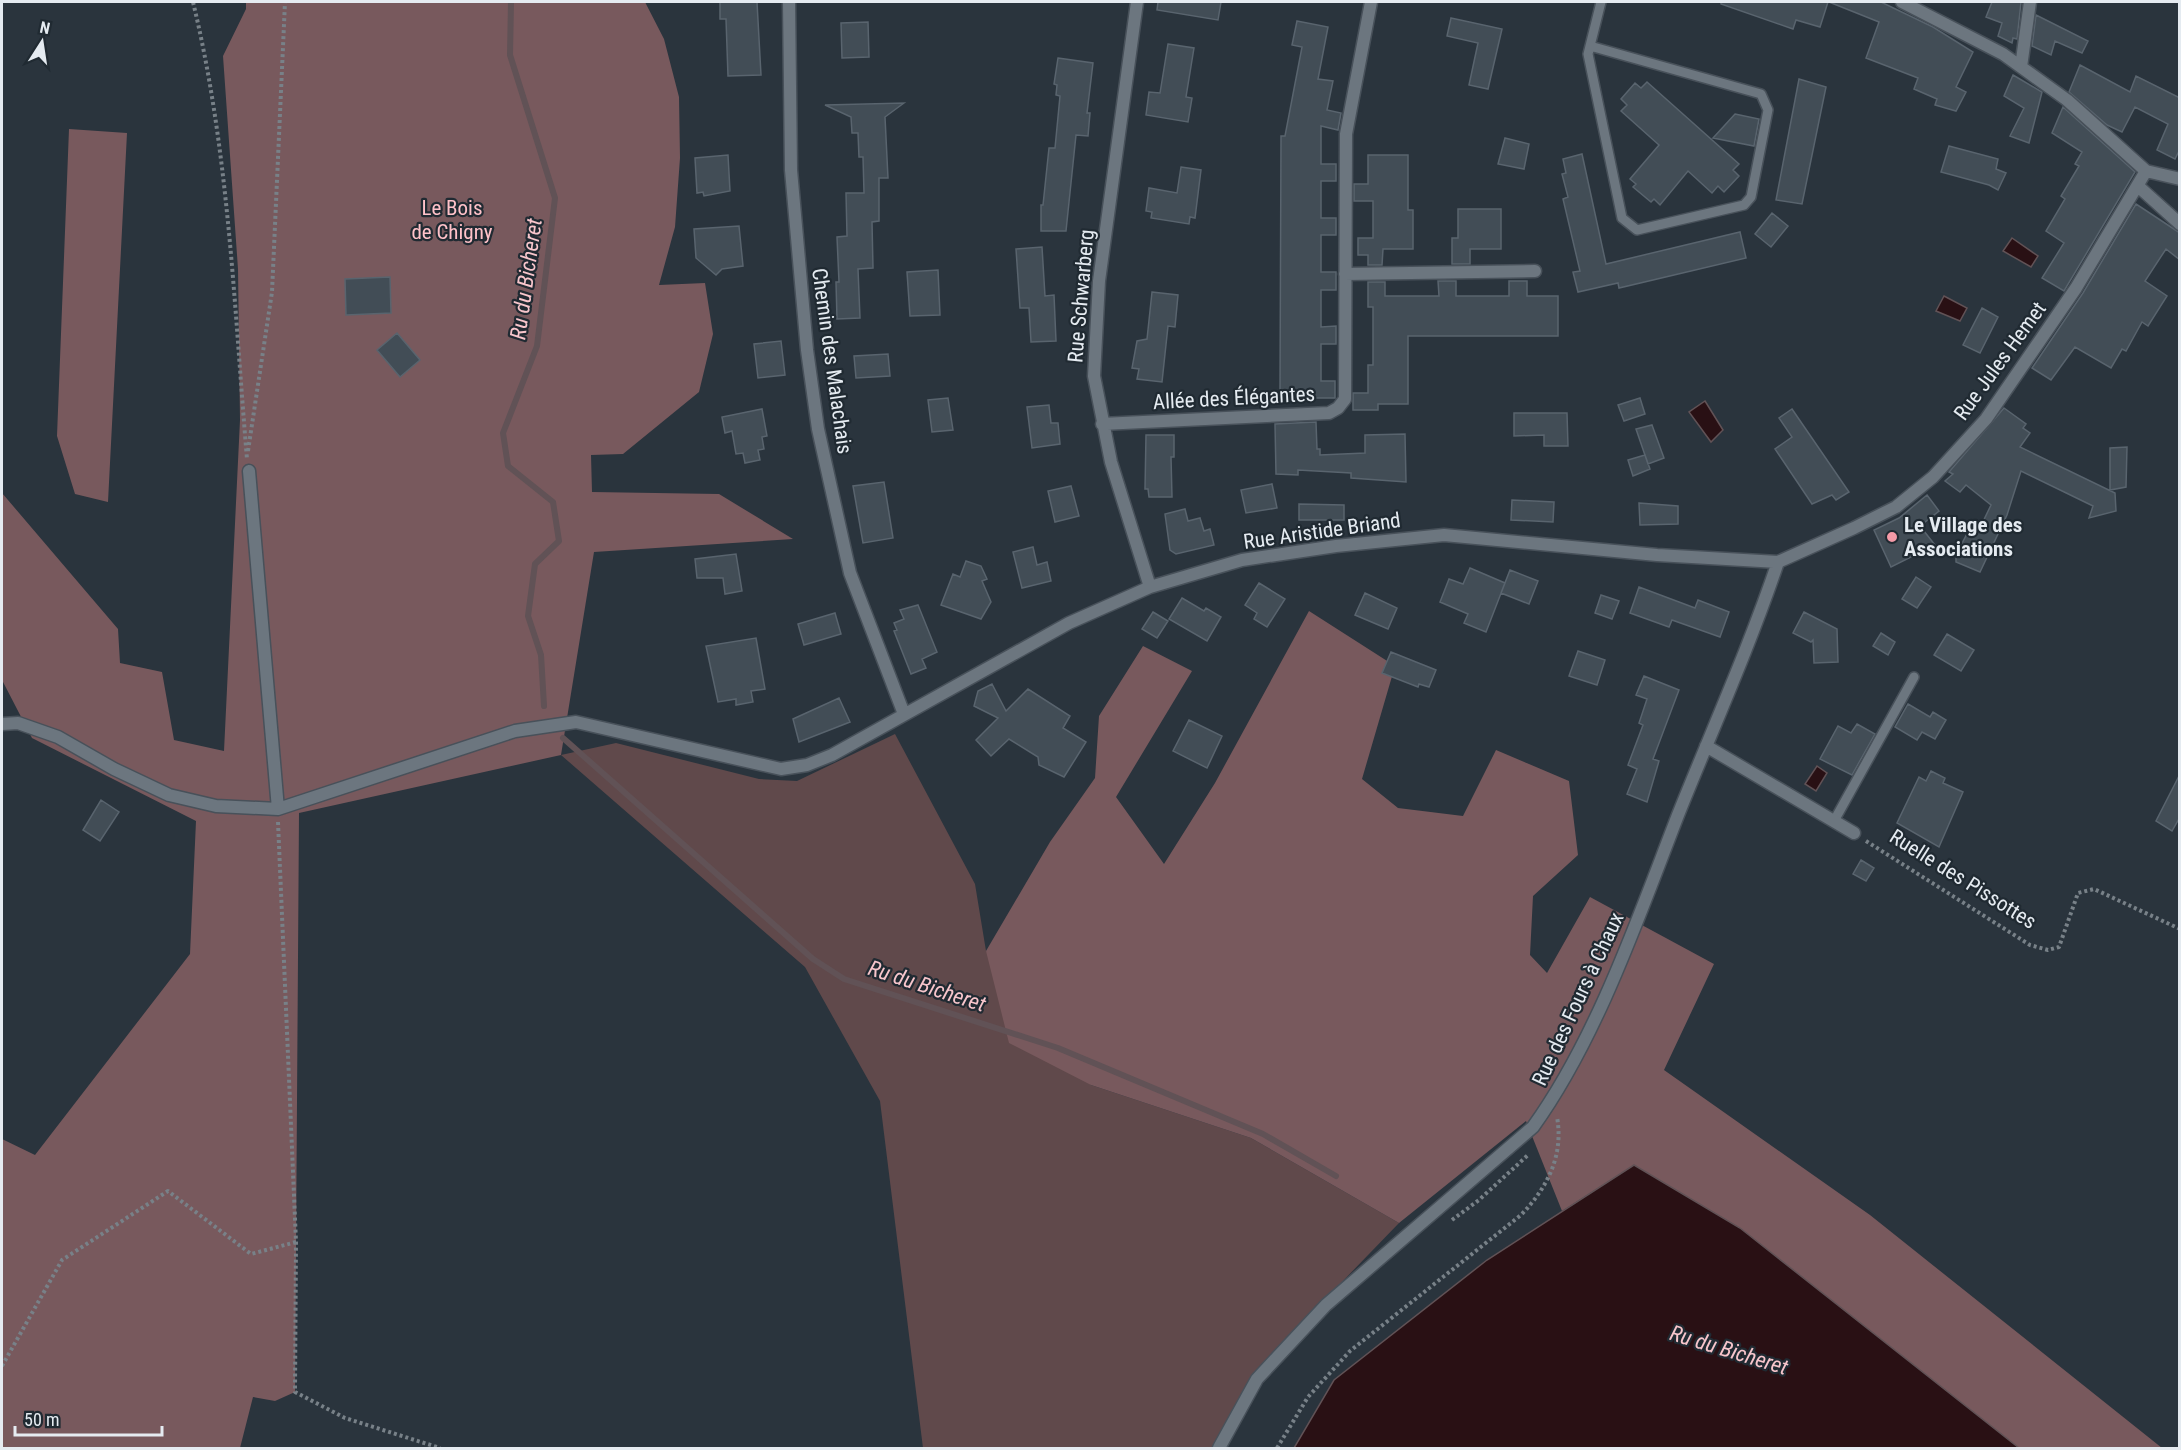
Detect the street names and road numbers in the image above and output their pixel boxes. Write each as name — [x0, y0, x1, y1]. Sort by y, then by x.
street label: Rue Schwarberg — [1063, 228, 1099, 364]
street label: Chemin des Malachais — [807, 267, 857, 455]
street label: Rue Jules Hemet — [1949, 297, 2051, 425]
street label: Allée des Élégantes — [1152, 382, 1316, 414]
street label: Rue Aristide Briand — [1242, 508, 1402, 554]
street label: Ruelle des Pissottes — [1885, 824, 2041, 934]
street label: Rue des Fours à Chaux — [1527, 909, 1629, 1089]

